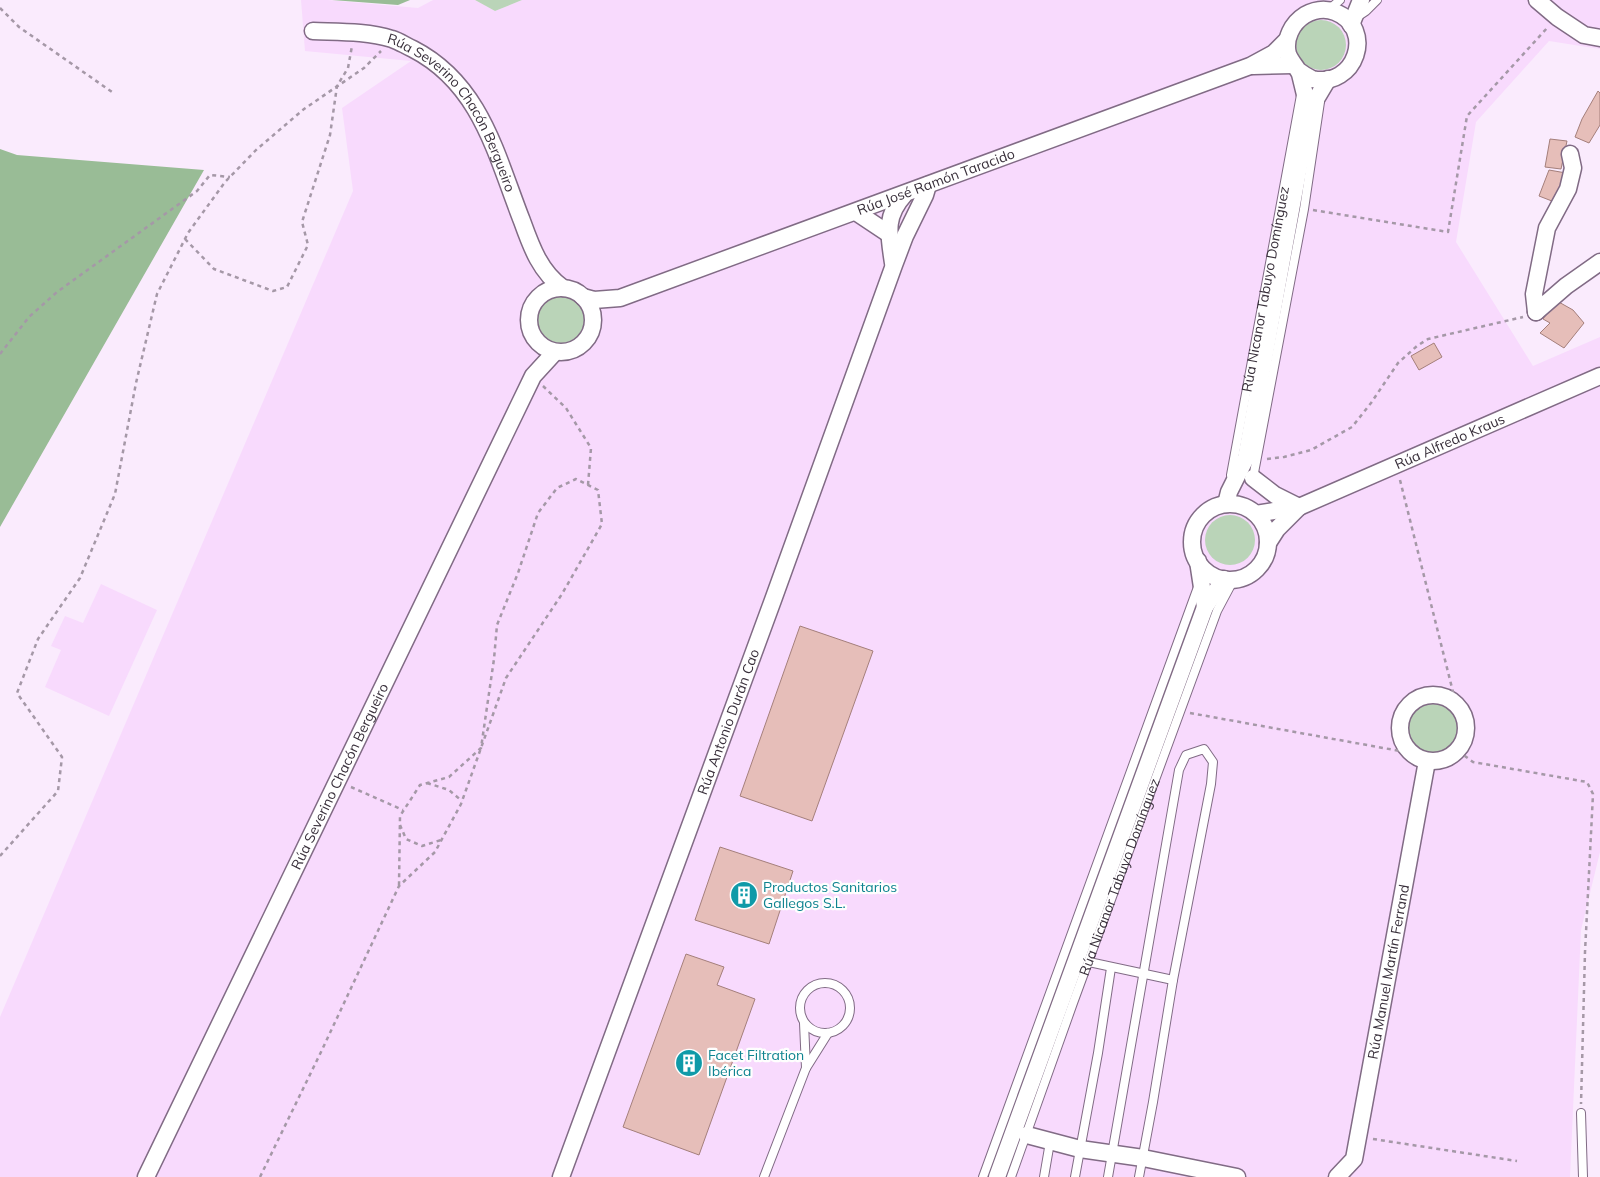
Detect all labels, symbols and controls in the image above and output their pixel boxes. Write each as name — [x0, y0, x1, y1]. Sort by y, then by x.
street label: Rúa Severino Chacón Bergueiro — [385, 29, 519, 194]
street label: Rúa José Ramón Taracido — [854, 144, 1017, 219]
street label: Rúa Nicanor Tabuyo Domínguez — [1237, 185, 1293, 393]
street label: Rúa Alfredo Kraus — [1392, 410, 1508, 473]
street label: Rúa Antonio Durán Cao — [693, 646, 763, 797]
street label: Rúa Severino Chacón Bergueiro — [287, 680, 392, 872]
street label: Rúa Nicanor Tabuyo Domínguez — [1075, 776, 1164, 978]
place label: Productos Sanitarios Gallegos S.L. — [763, 878, 897, 912]
building icon: Productos Sanitarios Gallegos S.L. — [729, 880, 759, 910]
street label: Rúa Manuel Martín Ferrand — [1363, 883, 1413, 1061]
place label: Facet Filtration Ibérica — [708, 1046, 804, 1080]
building icon: Facet Filtration Ibérica — [674, 1048, 704, 1078]

